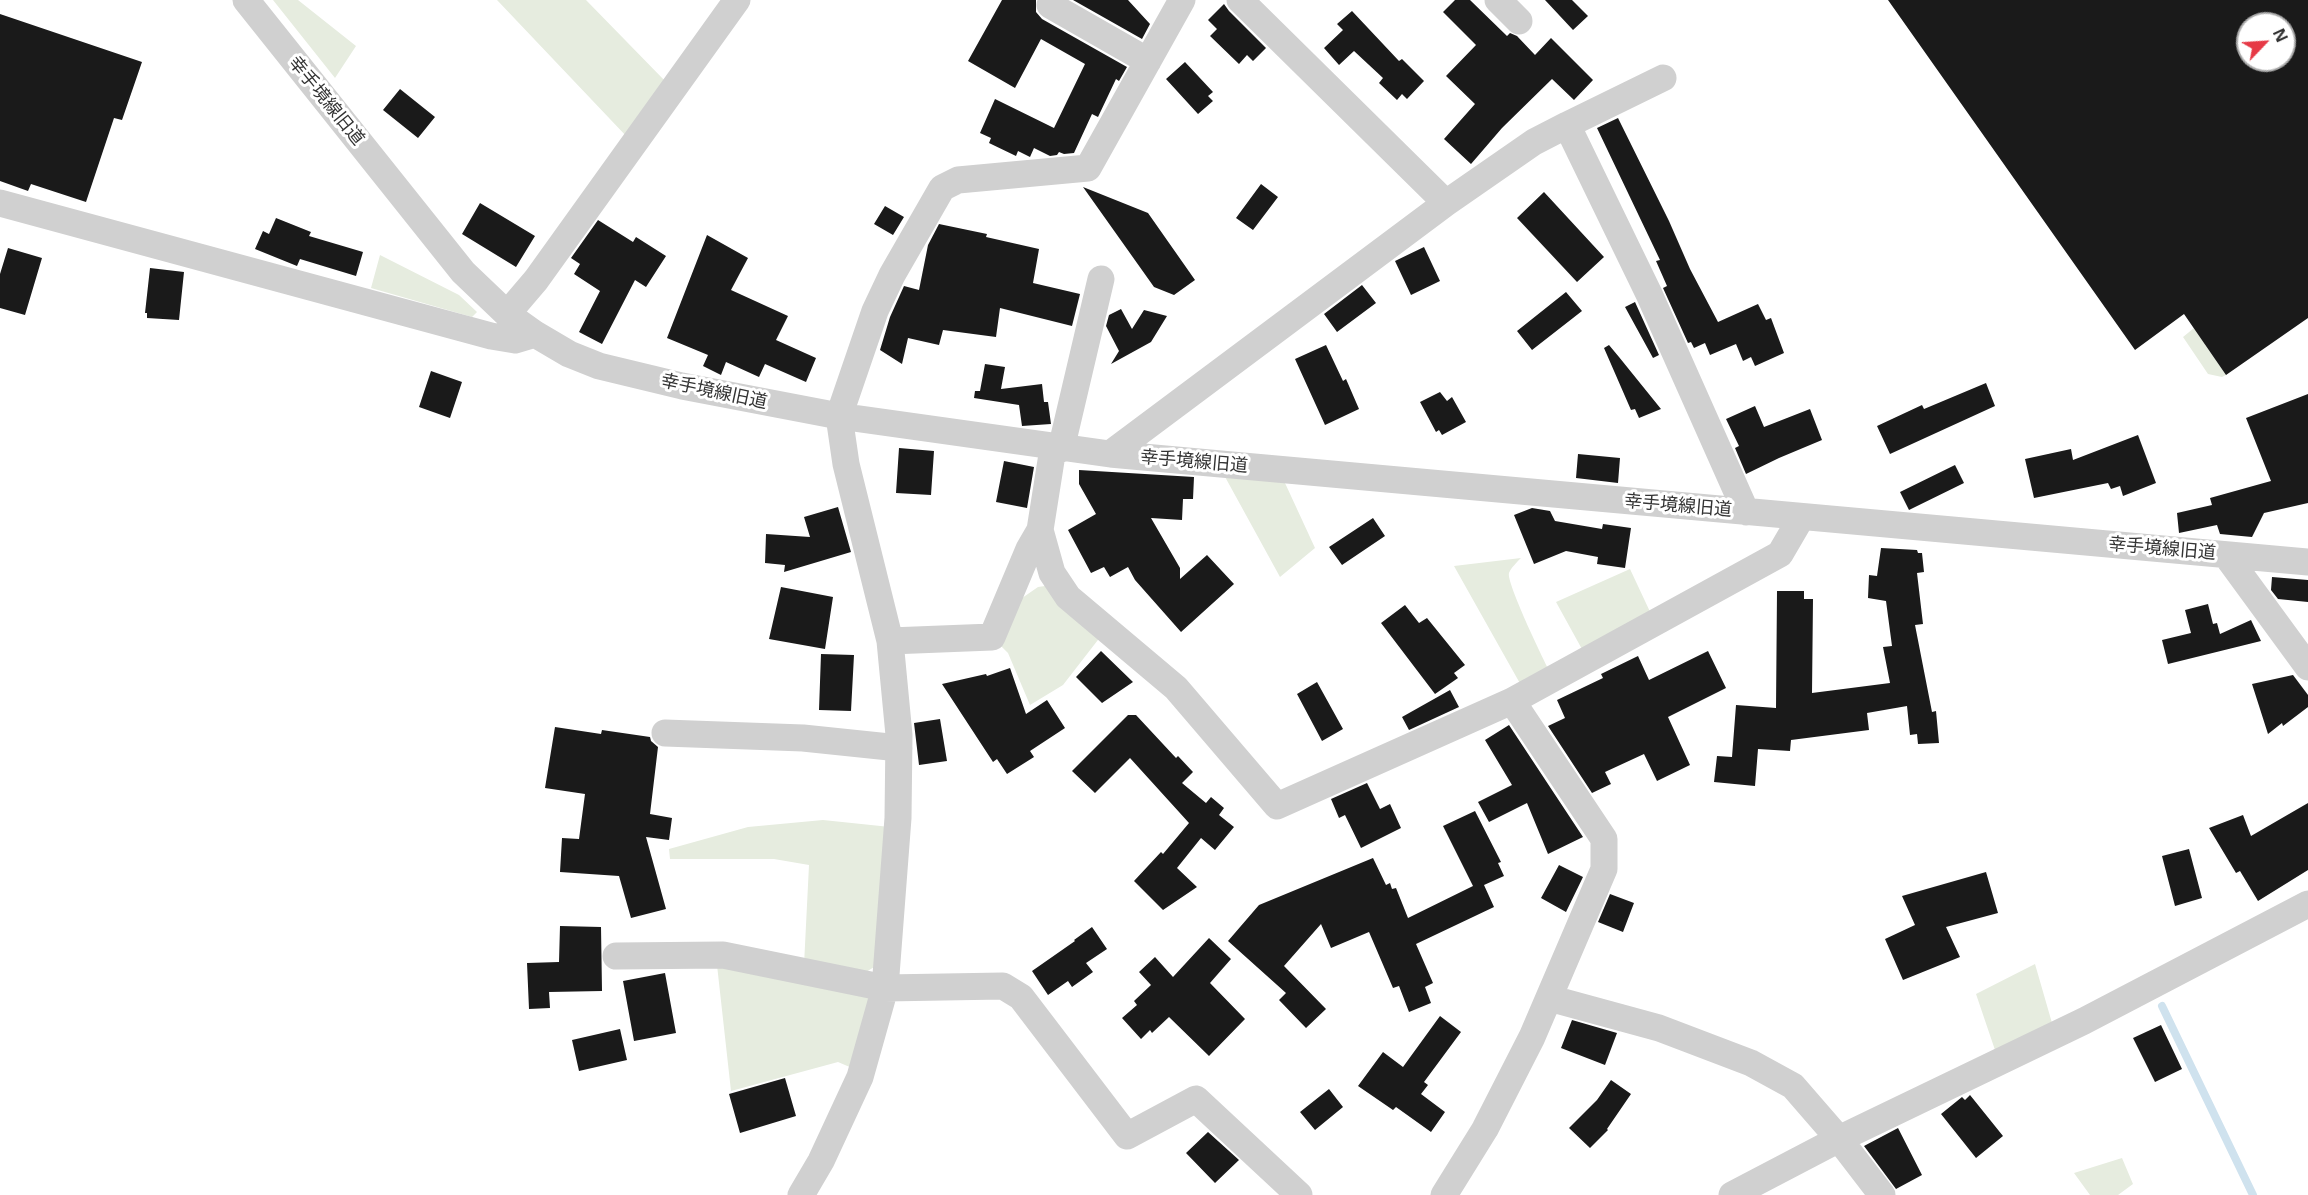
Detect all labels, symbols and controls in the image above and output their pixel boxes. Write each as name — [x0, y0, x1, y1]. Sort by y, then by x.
north arrow — [2236, 12, 2296, 72]
text: N — [2268, 25, 2293, 46]
street label: 幸手境線旧道 — [284, 52, 368, 150]
street label: 幸手境線旧道 — [659, 370, 769, 414]
street label: 幸手境線旧道 — [1139, 447, 1249, 477]
street label: 幸手境線旧道 — [1623, 491, 1733, 521]
street label: 幸手境線旧道 — [2107, 534, 2217, 564]

